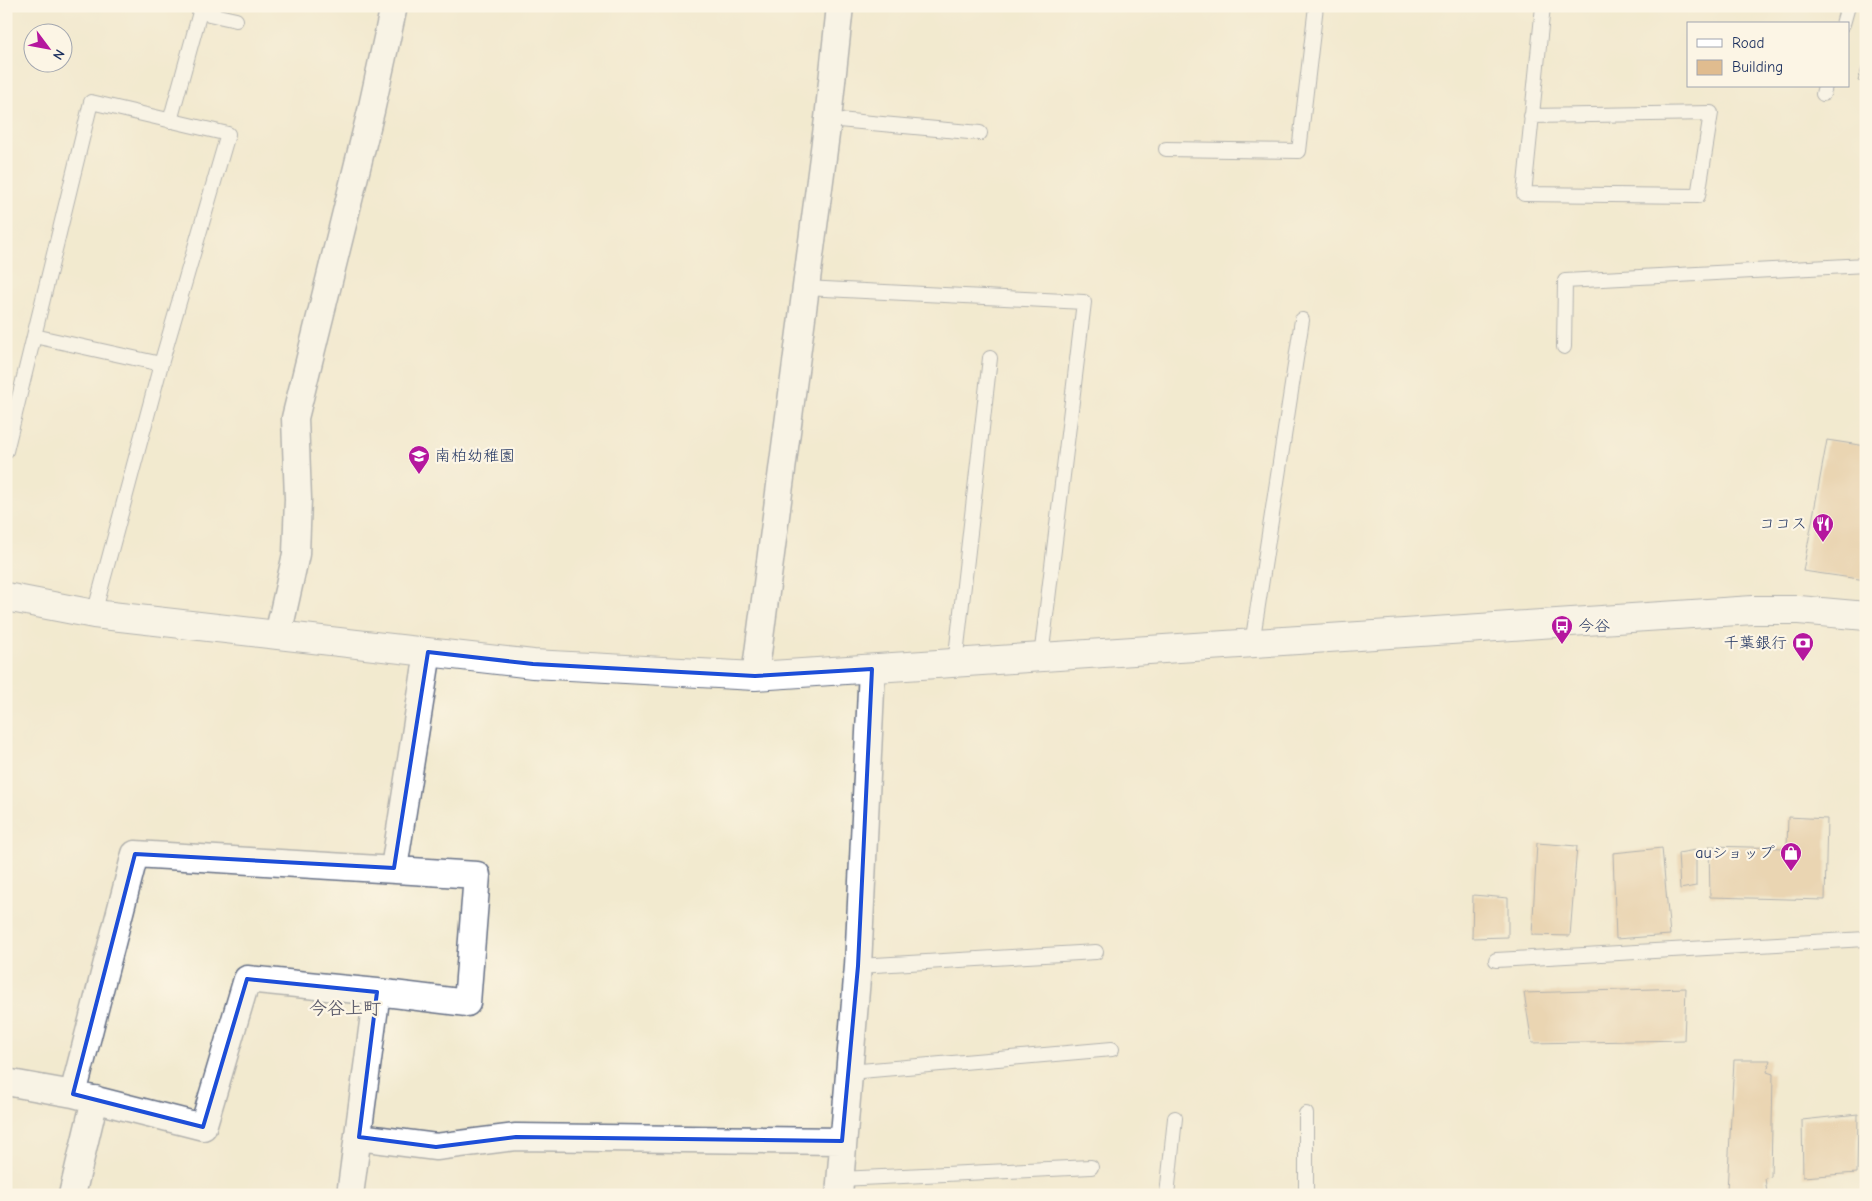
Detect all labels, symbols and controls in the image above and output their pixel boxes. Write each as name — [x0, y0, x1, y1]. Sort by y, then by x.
north arrow — [22, 22, 72, 72]
legend — [1687, 22, 1850, 88]
text: Road — [1732, 34, 1764, 52]
text: N — [49, 46, 68, 63]
text: Building — [1732, 58, 1783, 76]
school or university icon: 南柏幼稚園 — [407, 444, 431, 475]
place label: 南柏幼稚園 — [435, 447, 515, 465]
restaurant icon: ココス — [1811, 512, 1835, 543]
place label: ココス — [1759, 515, 1807, 533]
bus stop icon: 今谷 — [1550, 614, 1574, 645]
place label: 今谷 — [1578, 617, 1610, 635]
bank icon: 千葉銀行 — [1791, 631, 1815, 662]
place label: 千葉銀行 — [1723, 634, 1787, 652]
shop icon: auショップ — [1779, 841, 1803, 872]
place label: auショップ — [1695, 844, 1775, 862]
district label: 今谷上町 — [309, 998, 381, 1019]

